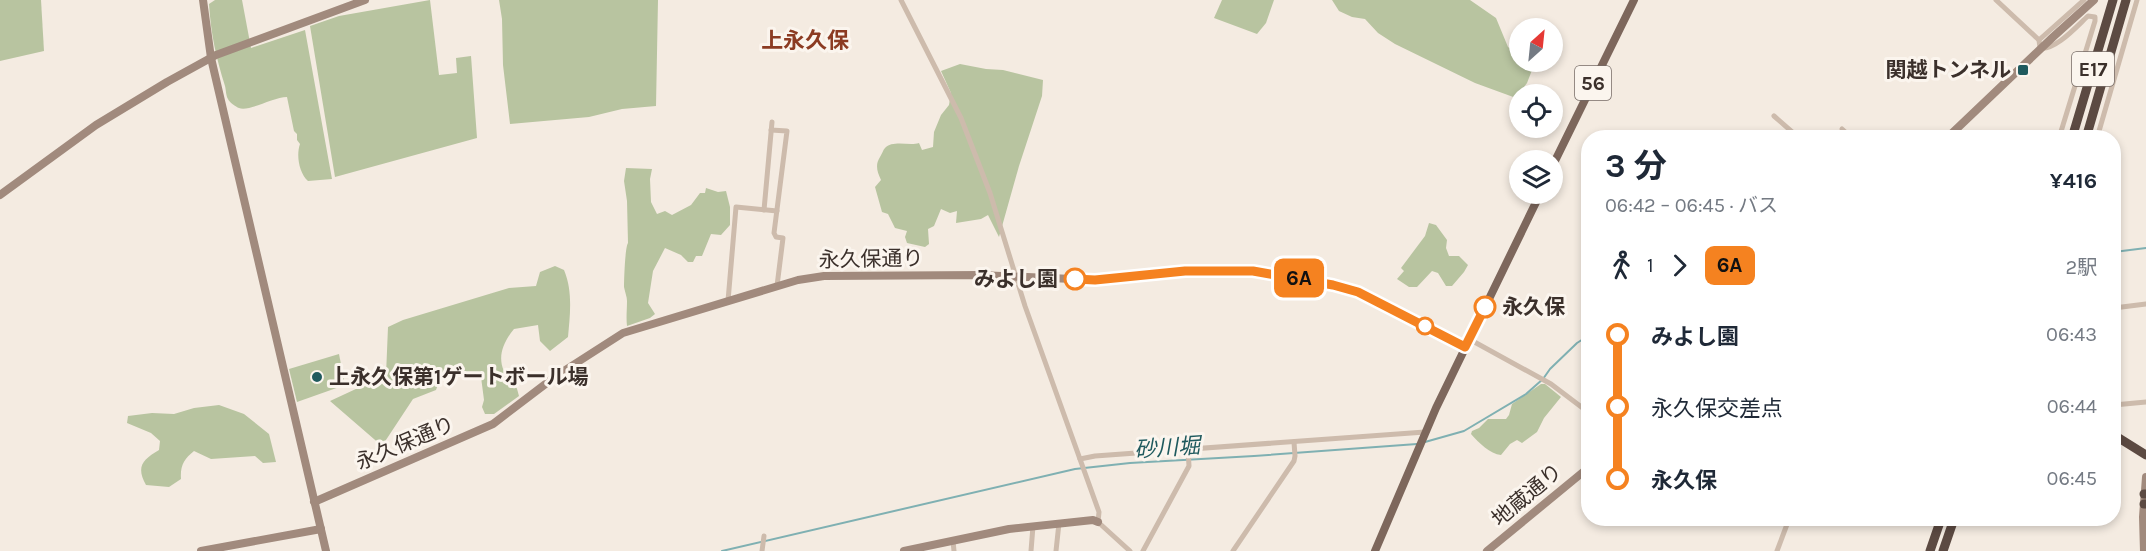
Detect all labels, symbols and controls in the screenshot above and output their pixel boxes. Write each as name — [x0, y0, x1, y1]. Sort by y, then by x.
north arrow — [1509, 18, 1563, 72]
map controls — [1509, 18, 1563, 204]
district label: 上永久保 — [761, 28, 849, 54]
road number: E17 — [2072, 52, 2114, 86]
place label: 関越トンネル — [1885, 58, 2011, 82]
marker: 関越トンネル — [2016, 63, 2030, 77]
road number: 56 — [1575, 66, 1611, 100]
button: locate — [1509, 84, 1563, 138]
text: 3 分 — [1605, 147, 1667, 185]
button: layers — [1509, 150, 1563, 204]
text: ¥416 — [2050, 168, 2097, 194]
text: 06:42 – 06:45 · バス — [1605, 194, 1778, 217]
street label: 永久保通り — [818, 246, 924, 272]
icon: walk — [1605, 249, 1638, 282]
icon: forward — [1663, 249, 1696, 282]
text: 6A — [1717, 253, 1743, 277]
text: 1 — [1647, 254, 1654, 277]
text: 2駅 — [2065, 256, 2097, 279]
line badge: 6A — [1272, 258, 1326, 298]
text: 6A — [1286, 266, 1312, 290]
place label: みよし園 — [974, 267, 1058, 291]
marker: みよし園 — [1064, 268, 1086, 290]
place label: 永久保 — [1502, 295, 1566, 319]
marker: 永久保 — [1474, 296, 1496, 318]
unlabelled marker — [1416, 317, 1434, 335]
text: 06:43 — [2046, 323, 2097, 346]
text: みよし園 — [1651, 324, 1739, 350]
place label: 上永久保第1ゲートボール場 — [329, 365, 589, 389]
marker: 上永久保第1ゲートボール場 — [310, 370, 324, 384]
text: 06:44 — [2047, 395, 2097, 418]
text: 永久保交差点 — [1651, 396, 1783, 422]
street label: 永久保通り — [352, 411, 458, 475]
water label: 砂川堀 — [1133, 433, 1204, 463]
street label: 地蔵通り — [1487, 459, 1567, 531]
text: 06:45 — [2047, 467, 2097, 490]
text: 永久保 — [1651, 468, 1717, 494]

